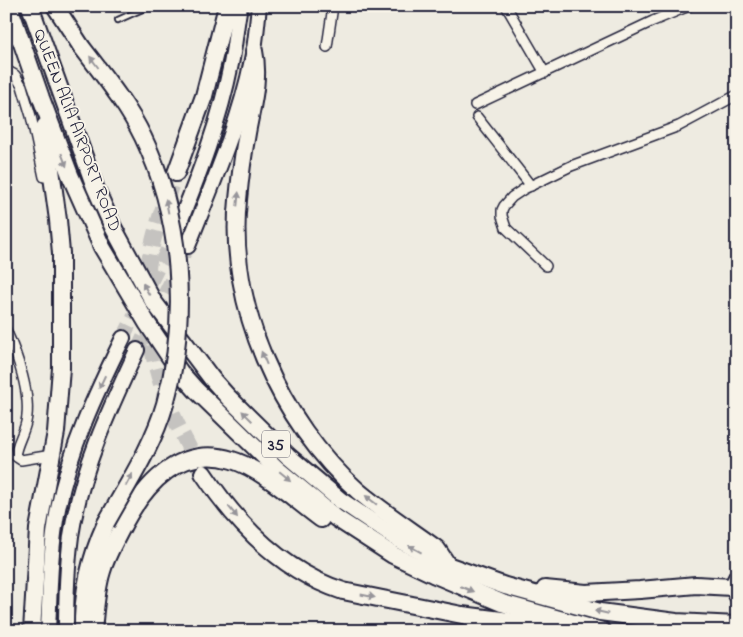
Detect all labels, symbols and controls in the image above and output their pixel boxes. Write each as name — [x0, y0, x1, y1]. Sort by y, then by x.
street label: QUEEN ALIA AIRPORT ROAD — [25, 26, 127, 236]
one-way arrow — [89, 55, 99, 69]
one-way arrow — [61, 153, 68, 168]
one-way arrow — [234, 191, 242, 207]
one-way arrow — [163, 198, 171, 213]
one-way arrow — [142, 282, 150, 296]
one-way arrow — [260, 350, 268, 365]
one-way arrow — [98, 375, 106, 389]
one-way arrow — [241, 410, 253, 422]
road number: 35 — [262, 430, 290, 458]
one-way arrow — [279, 470, 292, 481]
one-way arrow — [125, 473, 133, 488]
one-way arrow — [365, 495, 378, 506]
one-way arrow — [227, 505, 238, 518]
one-way arrow — [407, 545, 422, 553]
one-way arrow — [460, 585, 474, 593]
one-way arrow — [360, 592, 375, 600]
one-way arrow — [594, 608, 609, 616]

